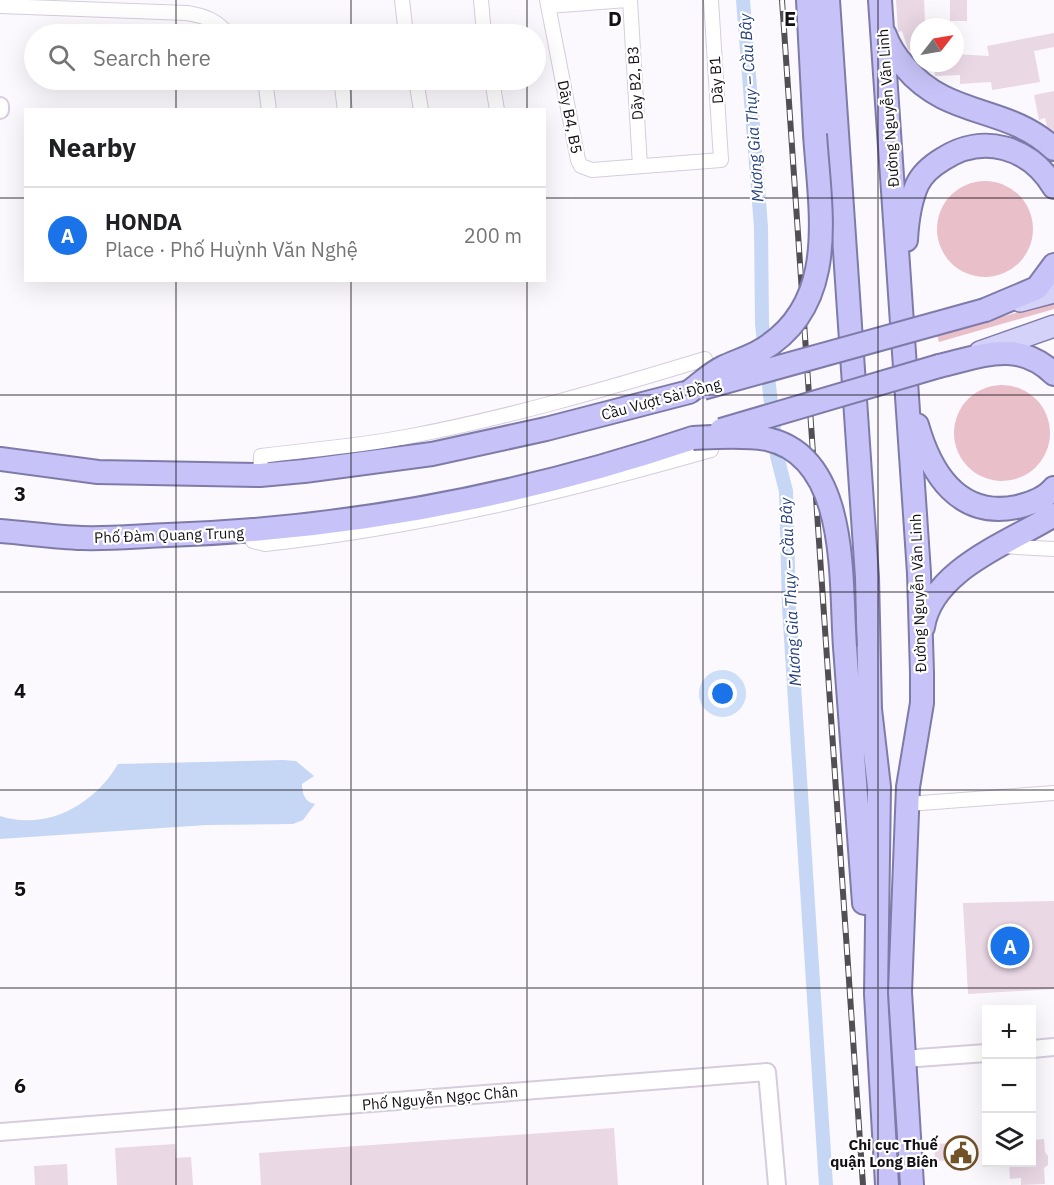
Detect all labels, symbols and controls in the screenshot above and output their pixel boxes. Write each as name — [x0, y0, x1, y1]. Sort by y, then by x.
text: D — [608, 5, 622, 32]
text: E — [784, 5, 796, 32]
water label: Mương Gia Thụy – Cầu Bây — [734, 12, 768, 203]
north arrow — [910, 18, 964, 72]
search box — [24, 24, 546, 90]
street label: Đường Nguyễn Văn Linh — [873, 28, 903, 188]
icon: search — [45, 41, 78, 74]
text: Search here — [93, 43, 211, 72]
street label: Dãy B2, B3 — [623, 45, 647, 121]
street label: Dãy B1 — [705, 55, 727, 105]
street label: Dãy B4, B5 — [554, 79, 586, 155]
text: Nearby — [48, 130, 136, 164]
text: HONDA — [105, 207, 182, 236]
text: A — [61, 222, 74, 249]
text: 200 m — [464, 222, 522, 249]
text: Place · Phố Huỳnh Văn Nghệ — [105, 236, 358, 263]
street label: Cầu Vượt Sài Đồng — [599, 374, 723, 424]
text: 3 — [14, 480, 26, 507]
water label: Mương Gia Thụy – Cầu Bây — [775, 496, 805, 687]
street label: Đường Nguyễn Văn Linh — [906, 513, 930, 673]
street label: Phố Đàm Quang Trung — [94, 523, 244, 547]
text: 4 — [14, 677, 26, 704]
your location — [708, 679, 737, 708]
text: 5 — [14, 875, 26, 902]
pin: A — [990, 924, 1030, 968]
map controls — [982, 1005, 1036, 1167]
button: + — [982, 1005, 1036, 1059]
button: − — [982, 1059, 1036, 1113]
text: 6 — [14, 1072, 26, 1099]
street label: Phố Nguyễn Ngọc Chân — [361, 1082, 519, 1114]
button: layers — [982, 1113, 1036, 1167]
place label: Chi cục Thuế quận Long Biên — [830, 1135, 939, 1171]
public building icon: Chi cục Thuế quận Long Biên — [943, 1135, 979, 1171]

